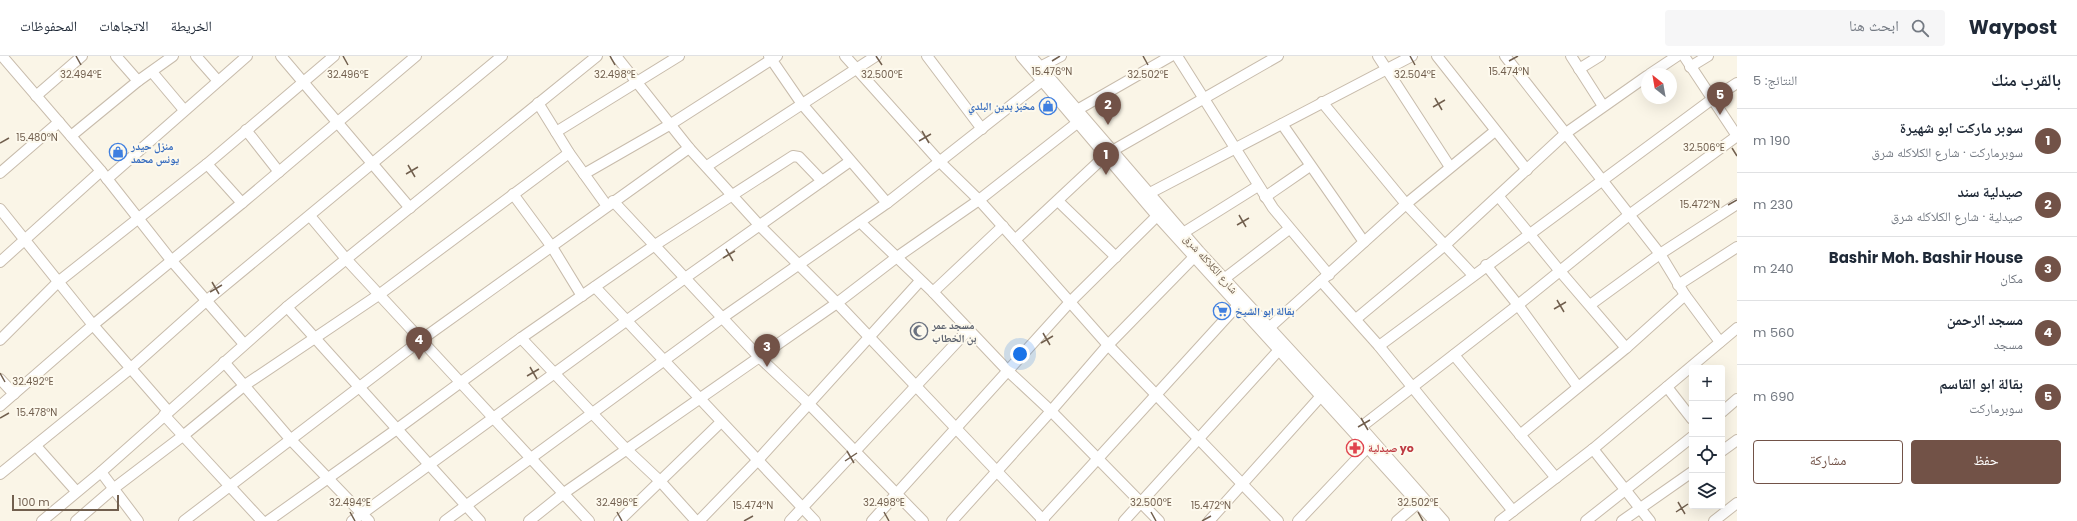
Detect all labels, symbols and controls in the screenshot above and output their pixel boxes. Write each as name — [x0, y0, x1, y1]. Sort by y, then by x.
search box — [1665, 10, 1945, 46]
text: Waypost — [1969, 14, 2057, 41]
text: ابحث هنا — [1849, 15, 1899, 36]
text: المحفوظات — [20, 16, 77, 36]
text: الاتجاهات — [99, 16, 149, 36]
text: الخريطة — [171, 16, 212, 36]
icon: search — [1909, 17, 1931, 39]
text: 15.476°N — [1032, 64, 1072, 79]
text: 15.474°N — [1489, 64, 1529, 79]
text: 32.494°E — [60, 67, 102, 82]
text: 32.496°E — [327, 67, 369, 82]
text: 32.498°E — [594, 67, 636, 82]
text: 32.500°E — [861, 67, 903, 82]
text: 32.502°E — [1127, 67, 1169, 82]
text: 32.504°E — [1394, 67, 1436, 82]
north arrow — [1641, 68, 1677, 104]
text: بالقرب منك — [1991, 68, 2061, 92]
text: النتائج: 5 — [1753, 71, 1797, 90]
pin: 5 — [1707, 82, 1733, 115]
pin: 2 — [1095, 92, 1121, 125]
shop icon: مخبز بدين البلدي — [1038, 96, 1058, 116]
place label: مخبز بدين البلدي — [968, 98, 1035, 115]
text: سوبر ماركت ابو شهيرة — [1900, 117, 2023, 138]
text: 15.480°N — [16, 130, 58, 145]
text: 190 m — [1753, 131, 1790, 150]
text: 1 — [2046, 131, 2050, 150]
place label: منزل حيدر يونس محمد — [130, 138, 179, 167]
text: 32.506°E — [1683, 140, 1725, 155]
shop icon: منزل حيدر يونس محمد — [108, 142, 128, 162]
pin: 1 — [1093, 142, 1119, 175]
text: سوبرماركت · شارع الكلاكله شرق — [1872, 143, 2023, 162]
text: صيدلية سند — [1957, 181, 2023, 202]
text: 230 m — [1753, 195, 1793, 214]
text: 2 — [2044, 195, 2052, 214]
text: 15.472°N — [1680, 197, 1720, 212]
text: صيدلية · شارع الكلاكله شرق — [1891, 207, 2023, 226]
street label: شارع الكلاكله شرق — [1180, 231, 1242, 297]
text: Bashir Moh. Bashir House — [1829, 247, 2023, 268]
text: 240 m — [1753, 259, 1794, 278]
text: 3 — [2044, 259, 2052, 278]
text: مكان — [2000, 269, 2023, 288]
supermarket icon: بقالة ابو الشيخ — [1212, 301, 1232, 321]
place label: بقالة ابو الشيخ — [1235, 303, 1295, 319]
text: مسجد الرحمن — [1947, 309, 2023, 330]
place label: مسجد عمر بن الخطاب — [931, 317, 976, 346]
mosque icon: مسجد عمر بن الخطاب — [909, 321, 929, 341]
text: 560 m — [1753, 323, 1794, 342]
text: 4 — [2044, 323, 2052, 342]
pin: 4 — [406, 327, 432, 360]
pin: 3 — [754, 334, 780, 367]
text: مسجد — [1994, 335, 2023, 354]
your location — [1010, 344, 1030, 364]
map controls — [1689, 365, 1725, 509]
button: + — [1689, 365, 1725, 401]
text: بقالة ابو القاسم — [1939, 373, 2023, 394]
text: 32.492°E — [12, 374, 54, 389]
text: 690 m — [1753, 387, 1794, 406]
text: 5 — [2044, 387, 2052, 406]
text: سوبرماركت — [1969, 399, 2023, 418]
button: − — [1689, 401, 1725, 437]
text: 15.478°N — [17, 405, 57, 420]
button: locate — [1689, 437, 1725, 473]
pharmacy icon: صيدلية yo — [1345, 438, 1365, 458]
place label: صيدلية yo — [1368, 440, 1414, 456]
button: مشاركة — [1753, 440, 1903, 484]
button: حفظ — [1911, 440, 2061, 484]
button: layers — [1689, 473, 1725, 509]
scale bar — [12, 493, 119, 512]
text: 100 m — [18, 494, 50, 510]
text: 32.494°E — [329, 495, 371, 510]
text: 32.496°E — [596, 495, 638, 510]
text: 32.498°E — [863, 495, 905, 510]
text: 32.500°E — [1130, 495, 1172, 510]
text: 32.502°E — [1397, 495, 1439, 510]
text: 15.474°N — [733, 498, 773, 513]
text: 15.472°N — [1191, 498, 1231, 513]

